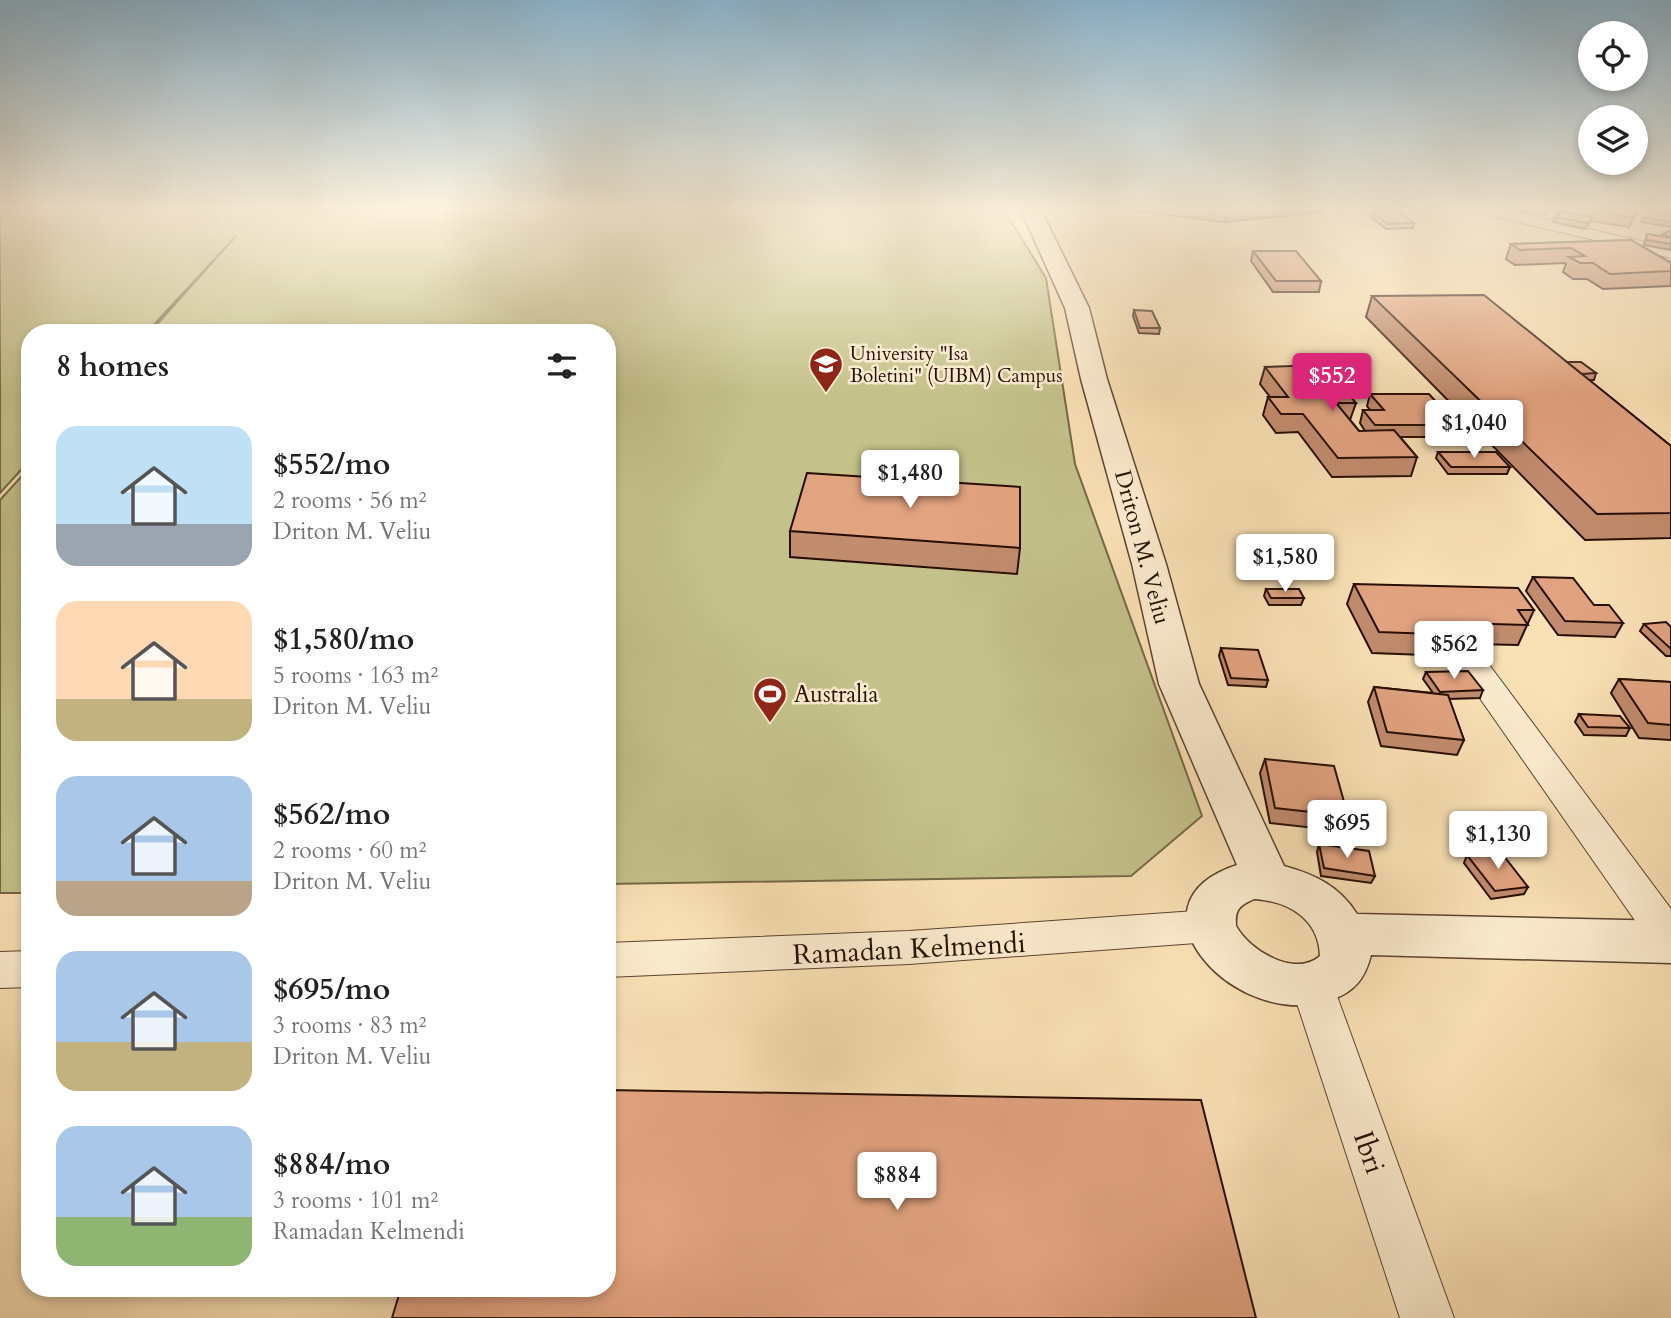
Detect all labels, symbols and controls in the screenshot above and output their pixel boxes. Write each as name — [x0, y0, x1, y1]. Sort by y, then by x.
map controls — [1578, 21, 1648, 175]
button: locate — [1578, 21, 1648, 91]
button: layers — [1578, 105, 1648, 175]
place label: University "Isa Boletini" (UIBM) Campus — [850, 341, 1063, 389]
school or university icon: University "Isa Boletini" (UIBM) Campus — [807, 345, 845, 394]
text: 8 homes — [56, 346, 169, 387]
icon: filters — [543, 347, 581, 385]
pin: $552 — [1291, 354, 1373, 413]
text: $552 — [1308, 360, 1356, 391]
pin: $1,040 — [1417, 400, 1531, 460]
text: $1,040 — [1441, 407, 1507, 438]
text: $552/mo — [273, 444, 390, 485]
pin: $1,480 — [853, 450, 967, 510]
icon: home — [112, 454, 196, 538]
text: $1,480 — [877, 457, 943, 488]
street label: Driton M. Veliu — [1107, 467, 1178, 628]
text: 2 rooms · 56 m² — [273, 485, 426, 516]
text: Driton M. Veliu — [273, 516, 431, 547]
pin: $1,580 — [1228, 534, 1342, 594]
text: $1,580 — [1252, 541, 1318, 572]
text: $1,580/mo — [273, 619, 414, 660]
pin: $562 — [1413, 622, 1495, 681]
text: $562 — [1430, 628, 1478, 659]
icon: home — [112, 629, 196, 713]
text: 5 rooms · 163 m² — [273, 660, 438, 691]
sports icon: Australia — [751, 675, 789, 724]
place label: Australia — [794, 679, 879, 710]
text: Driton M. Veliu — [273, 691, 431, 722]
text: $562/mo — [273, 794, 390, 835]
pin: $695 — [1306, 800, 1388, 860]
icon: home — [112, 804, 196, 888]
text: $695 — [1323, 807, 1371, 838]
pin: $1,130 — [1441, 812, 1555, 871]
text: $1,130 — [1465, 818, 1531, 849]
text: 2 rooms · 60 m² — [273, 835, 426, 866]
text: Driton M. Veliu — [273, 866, 431, 897]
street label: Ramadan Kelmendi — [791, 924, 1027, 974]
text: $695/mo — [273, 969, 390, 1010]
icon: home — [112, 979, 196, 1063]
text: 3 rooms · 83 m² — [273, 1010, 426, 1041]
text: Driton M. Veliu — [273, 1041, 431, 1072]
street label: Ibri — [1344, 1126, 1394, 1179]
text: $884/mo — [273, 1144, 390, 1185]
pin: $884 — [856, 1152, 938, 1212]
icon: home — [112, 1154, 196, 1238]
text: $884 — [873, 1159, 921, 1190]
text: 3 rooms · 101 m² — [273, 1185, 438, 1216]
text: Ramadan Kelmendi — [273, 1216, 465, 1247]

